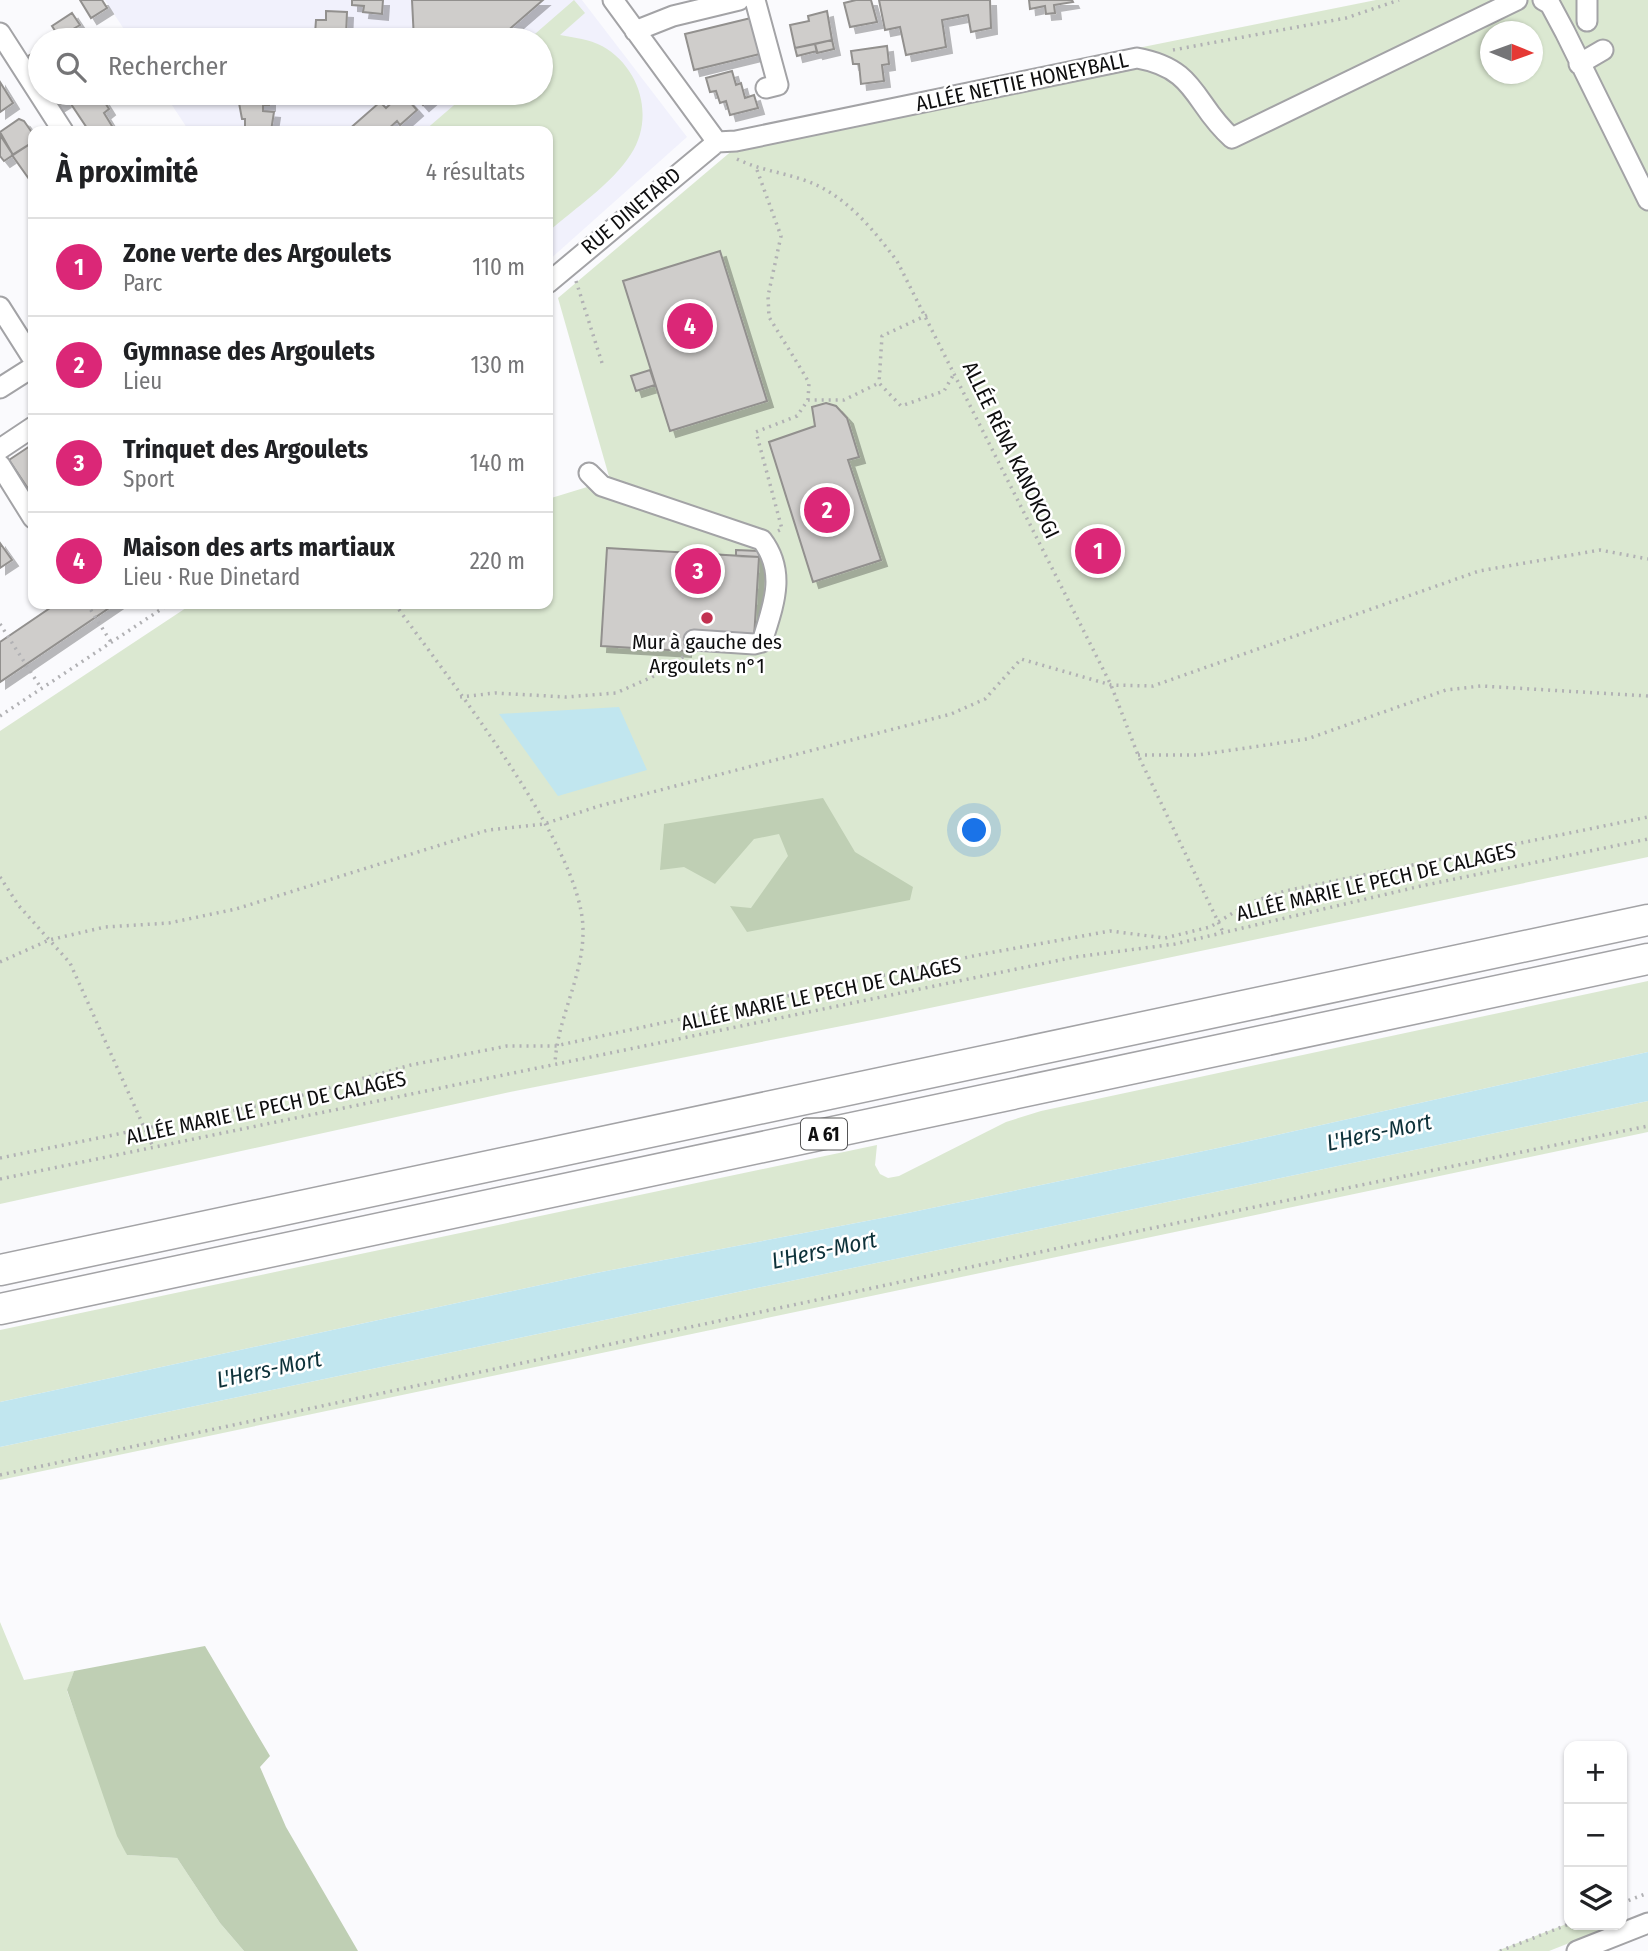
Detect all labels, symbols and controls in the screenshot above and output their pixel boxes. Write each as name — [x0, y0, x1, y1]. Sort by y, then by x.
north arrow — [1480, 21, 1543, 84]
search box — [28, 28, 553, 105]
street label: ALLÉE NETTIE HONEYBALL — [913, 47, 1131, 117]
icon: search — [52, 48, 90, 86]
text: Rechercher — [108, 51, 227, 82]
text: À proximité — [56, 154, 198, 190]
text: 4 résultats — [426, 158, 525, 186]
street label: RUE DINETARD — [576, 162, 686, 260]
text: Zone verte des Argoulets — [123, 238, 391, 269]
text: 1 — [74, 253, 84, 281]
text: 110 m — [472, 253, 525, 281]
text: Parc — [123, 269, 162, 297]
pin: 4 — [667, 300, 713, 352]
text: Gymnase des Argoulets — [123, 336, 375, 367]
text: 2 — [74, 351, 84, 379]
text: 130 m — [471, 351, 525, 379]
street label: ALLÉE RÉNA KANOKOGI — [957, 357, 1065, 543]
text: Lieu — [123, 367, 162, 395]
text: Trinquet des Argoulets — [123, 434, 368, 465]
text: 3 — [74, 449, 84, 477]
text: 140 m — [470, 449, 525, 477]
text: Sport — [123, 465, 174, 493]
pin: 2 — [804, 484, 850, 536]
pin: 1 — [1075, 525, 1121, 577]
text: Maison des arts martiaux — [123, 532, 395, 563]
pin: 3 — [675, 545, 721, 597]
text: 4 — [73, 547, 85, 575]
text: 220 m — [470, 547, 525, 575]
text: Lieu · Rue Dinetard — [123, 563, 300, 591]
marker: Mur à gauche des Argoulets n°1 — [699, 610, 715, 626]
place label: Mur à gauche des Argoulets n°1 — [632, 629, 782, 679]
your location — [957, 813, 991, 847]
street label: ALLÉE MARIE LE PECH DE CALAGES — [1234, 837, 1518, 927]
street label: ALLÉE MARIE LE PECH DE CALAGES — [678, 952, 964, 1036]
street label: ALLÉE MARIE LE PECH DE CALAGES — [123, 1066, 409, 1150]
water label: L'Hers-Mort — [1324, 1107, 1435, 1157]
road number: A 61 — [801, 1118, 847, 1150]
water label: L'Hers-Mort — [769, 1225, 880, 1275]
water label: L'Hers-Mort — [214, 1344, 325, 1394]
map controls — [1564, 1741, 1627, 1930]
button: + — [1564, 1741, 1627, 1804]
button: − — [1564, 1804, 1627, 1867]
button: layers — [1564, 1867, 1627, 1930]

